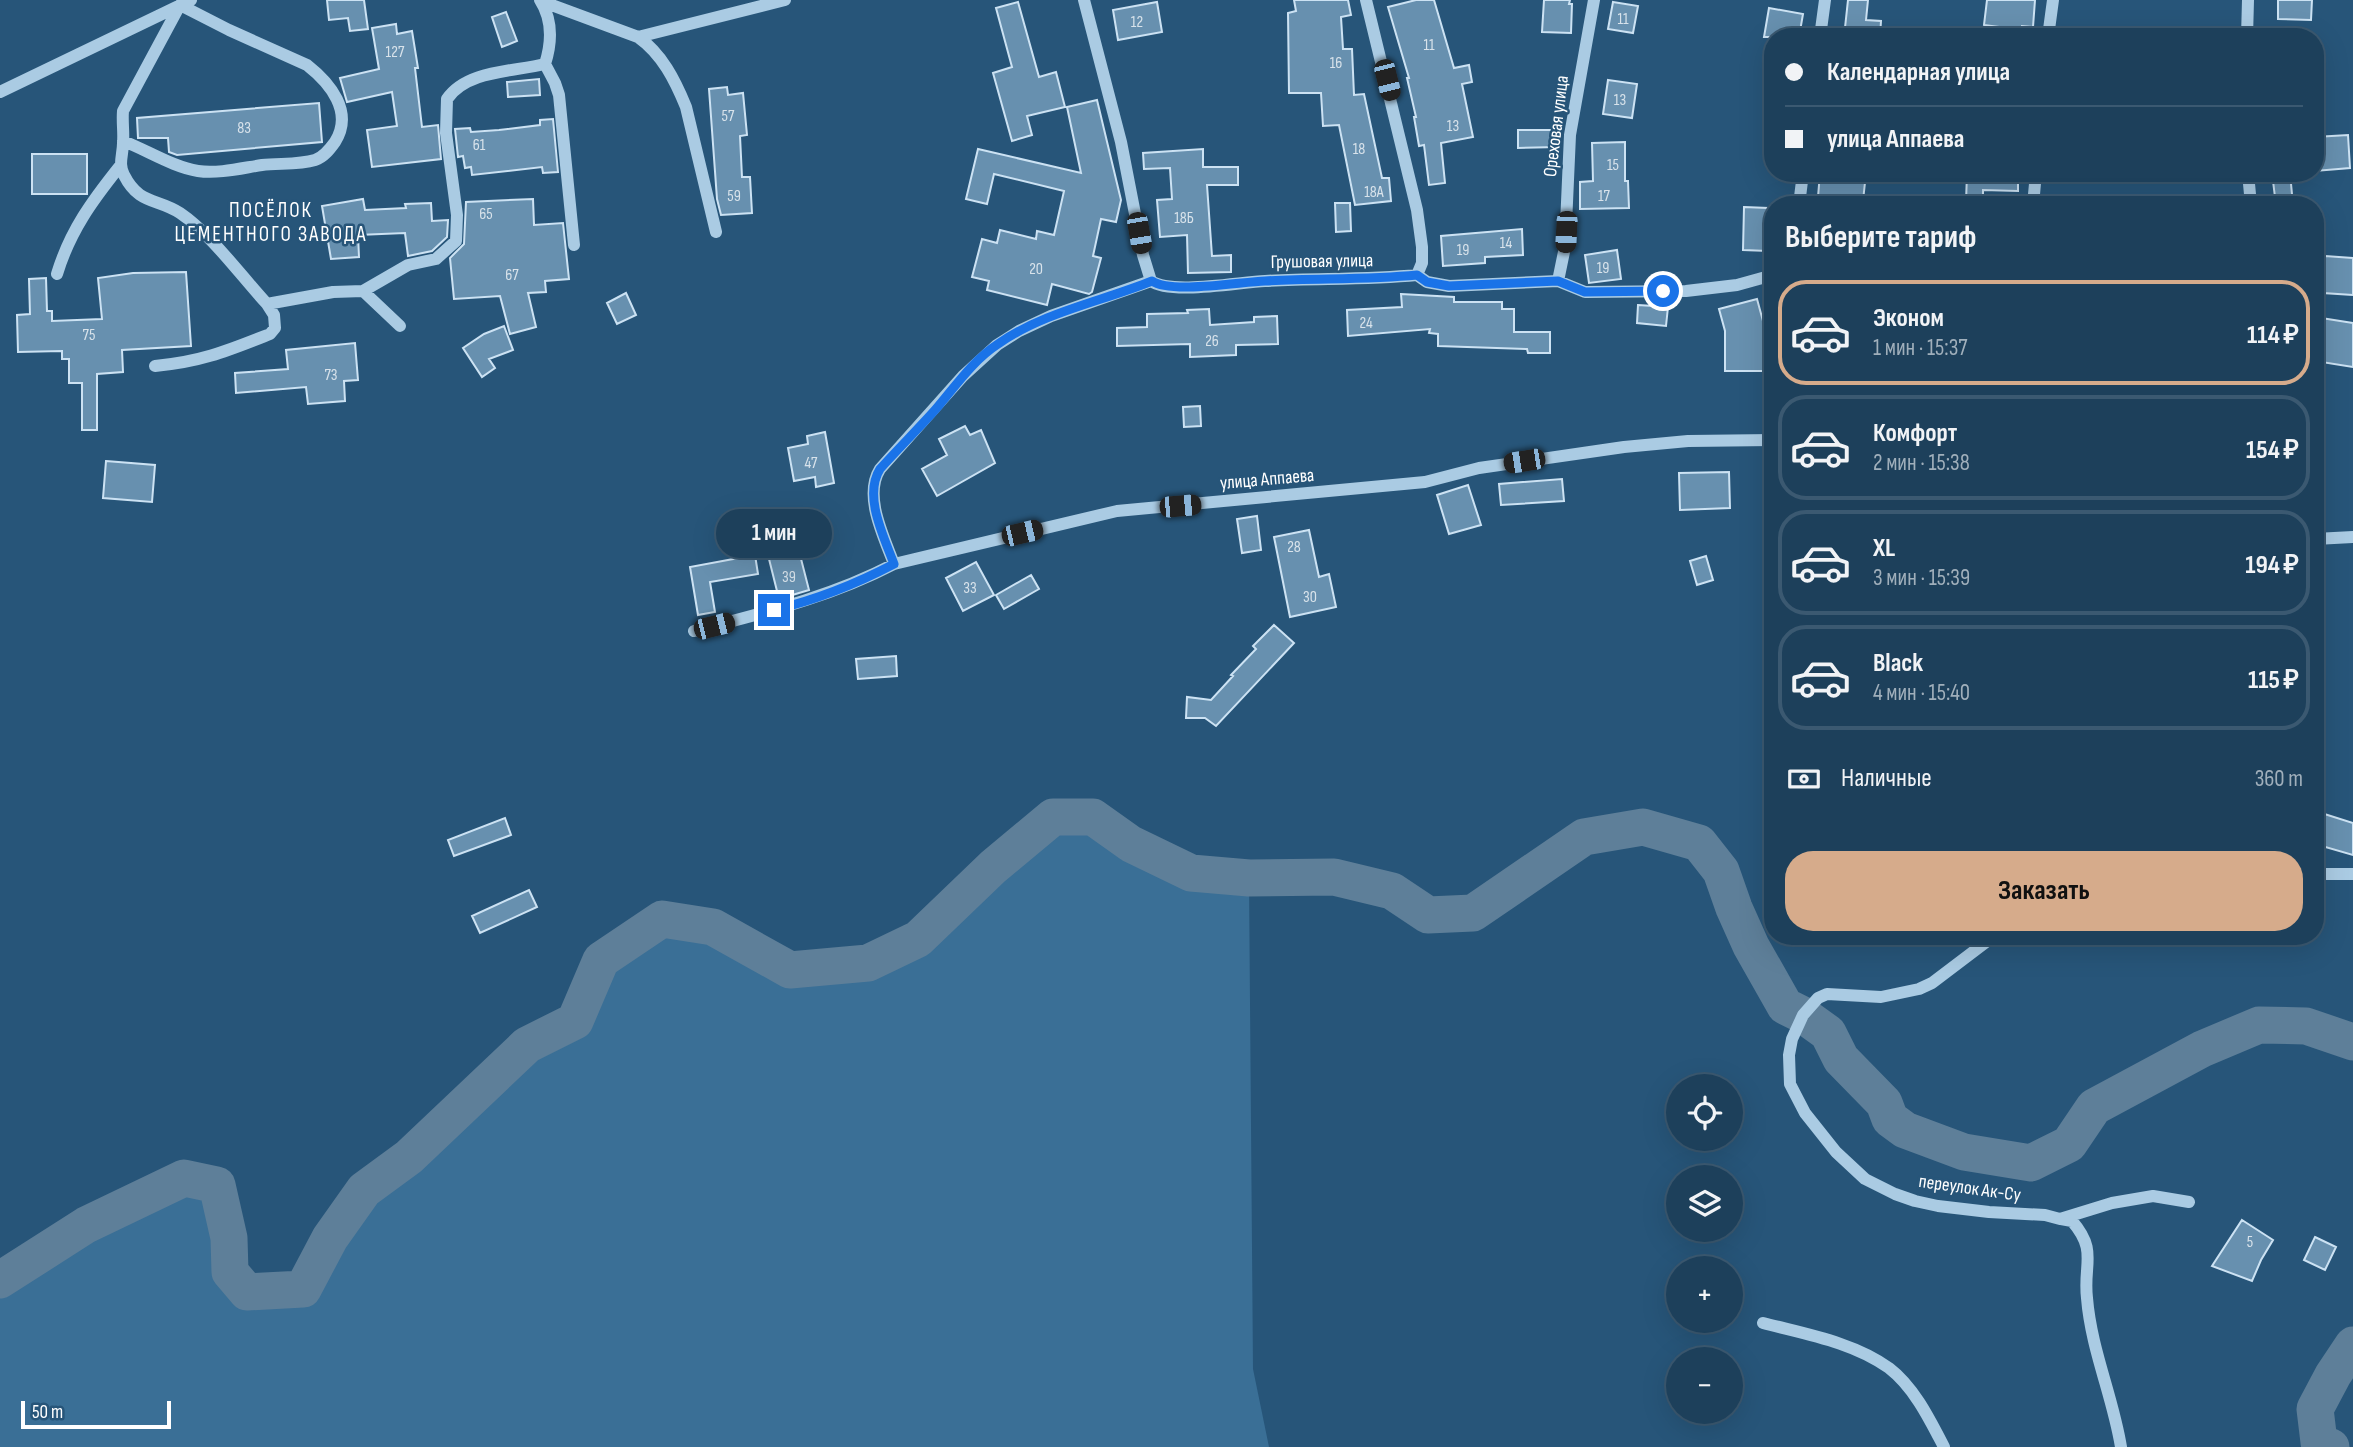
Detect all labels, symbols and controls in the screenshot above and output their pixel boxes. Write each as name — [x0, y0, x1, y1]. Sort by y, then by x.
house number: 11 — [1617, 10, 1629, 29]
house number: 12 — [1131, 13, 1143, 32]
house number: 11 — [1423, 36, 1435, 55]
house number: 127 — [386, 43, 405, 62]
house number: 16 — [1330, 54, 1342, 73]
car — [1372, 57, 1403, 103]
text: Календарная улица — [1827, 57, 2010, 88]
street label: Ореховая улица — [1539, 74, 1574, 178]
house number: 13 — [1614, 91, 1626, 110]
house number: 57 — [722, 107, 735, 126]
house number: 13 — [1447, 117, 1459, 136]
house number: 83 — [237, 119, 251, 138]
text: улица Аппаева — [1827, 124, 1964, 155]
house number: 61 — [473, 136, 486, 155]
house number: 18 — [1353, 140, 1365, 159]
house number: 15 — [1607, 156, 1619, 175]
house number: 18А — [1364, 183, 1384, 202]
house number: 59 — [727, 187, 741, 206]
house number: 17 — [1598, 187, 1611, 206]
district label: ПОСЁЛОК ЦЕМЕНТНОГО ЗАВОДА — [175, 198, 367, 247]
house number: 65 — [479, 205, 493, 224]
house number: 18Б — [1174, 209, 1194, 228]
car — [1126, 210, 1153, 256]
car — [1555, 210, 1578, 254]
text: Выберите тариф — [1785, 218, 1976, 257]
house number: 14 — [1500, 234, 1512, 253]
house number: 19 — [1457, 241, 1469, 260]
street label: Грушовая улица — [1271, 249, 1374, 274]
house number: 19 — [1597, 259, 1609, 278]
house number: 20 — [1029, 260, 1043, 279]
house number: 67 — [505, 266, 519, 285]
route start — [1647, 275, 1679, 307]
icon: car — [1789, 301, 1852, 364]
text: Эконом — [1873, 303, 1944, 334]
house number: 24 — [1359, 314, 1373, 333]
text: 114 ₽ — [2247, 320, 2299, 351]
house number: 75 — [83, 326, 95, 345]
house number: 26 — [1205, 332, 1219, 351]
text: 1 мин · 15:37 — [1873, 334, 1968, 362]
house number: 73 — [324, 366, 338, 385]
icon: car — [1789, 416, 1852, 479]
text: Комфорт — [1873, 418, 1957, 449]
text: 154 ₽ — [2246, 435, 2299, 466]
car — [1502, 447, 1547, 475]
text: 2 мин · 15:38 — [1873, 449, 1970, 477]
house number: 47 — [805, 454, 818, 473]
street label: улица Аппаева — [1219, 464, 1315, 495]
car — [1159, 494, 1202, 518]
callout: 1 мин — [716, 508, 832, 558]
car — [1000, 518, 1045, 548]
text: 1 мин — [752, 519, 796, 547]
icon: car — [1789, 531, 1852, 594]
text: XL — [1873, 533, 1895, 564]
house number: 28 — [1287, 538, 1301, 557]
text: 194 ₽ — [2245, 550, 2299, 581]
text: 3 мин · 15:39 — [1873, 564, 1970, 592]
house number: 39 — [782, 568, 796, 587]
house number: 33 — [963, 579, 977, 598]
house number: 30 — [1303, 588, 1317, 607]
route end — [758, 594, 790, 626]
car — [692, 611, 737, 641]
icon: car — [1789, 646, 1852, 709]
text: Black — [1873, 648, 1923, 679]
text: 115 ₽ — [2248, 665, 2299, 696]
text: 4 мин · 15:40 — [1873, 679, 1970, 707]
icon: cash — [1785, 760, 1823, 798]
text: Наличные — [1841, 763, 1932, 794]
text: 360 m — [2255, 765, 2303, 793]
button: Заказать — [1785, 851, 2303, 931]
map controls — [1666, 1074, 1743, 1424]
button: locate — [1666, 1074, 1743, 1151]
button: layers — [1666, 1165, 1743, 1242]
street label: переулок Ак-Су — [1917, 1170, 2023, 1207]
house number: 5 — [2247, 1233, 2253, 1252]
button: + — [1666, 1256, 1743, 1333]
button: − — [1666, 1347, 1743, 1424]
scale bar — [21, 1398, 172, 1430]
text: 50 m — [32, 1401, 63, 1424]

